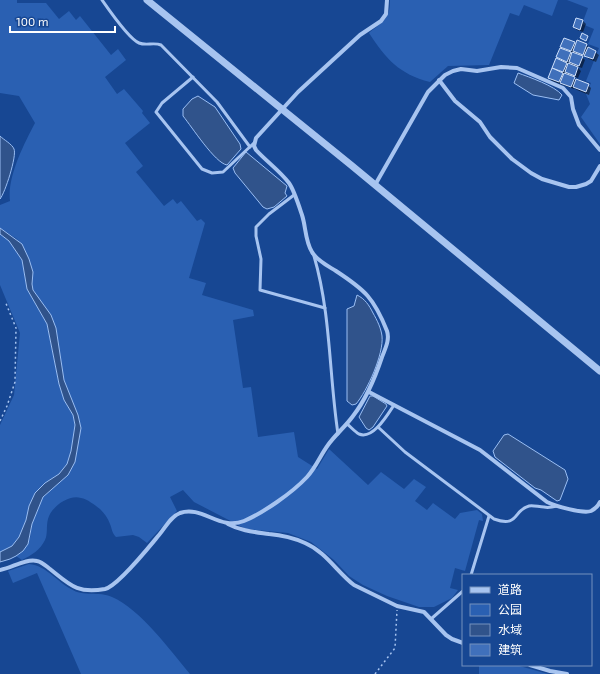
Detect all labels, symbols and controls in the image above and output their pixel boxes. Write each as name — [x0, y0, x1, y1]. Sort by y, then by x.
scale bar — [10, 8, 115, 34]
text: 100 m — [16, 14, 48, 28]
legend — [462, 574, 592, 666]
text: 道路 — [498, 582, 522, 596]
text: 公园 — [498, 602, 522, 616]
text: 水域 — [498, 622, 522, 636]
text: 建筑 — [498, 642, 522, 656]

